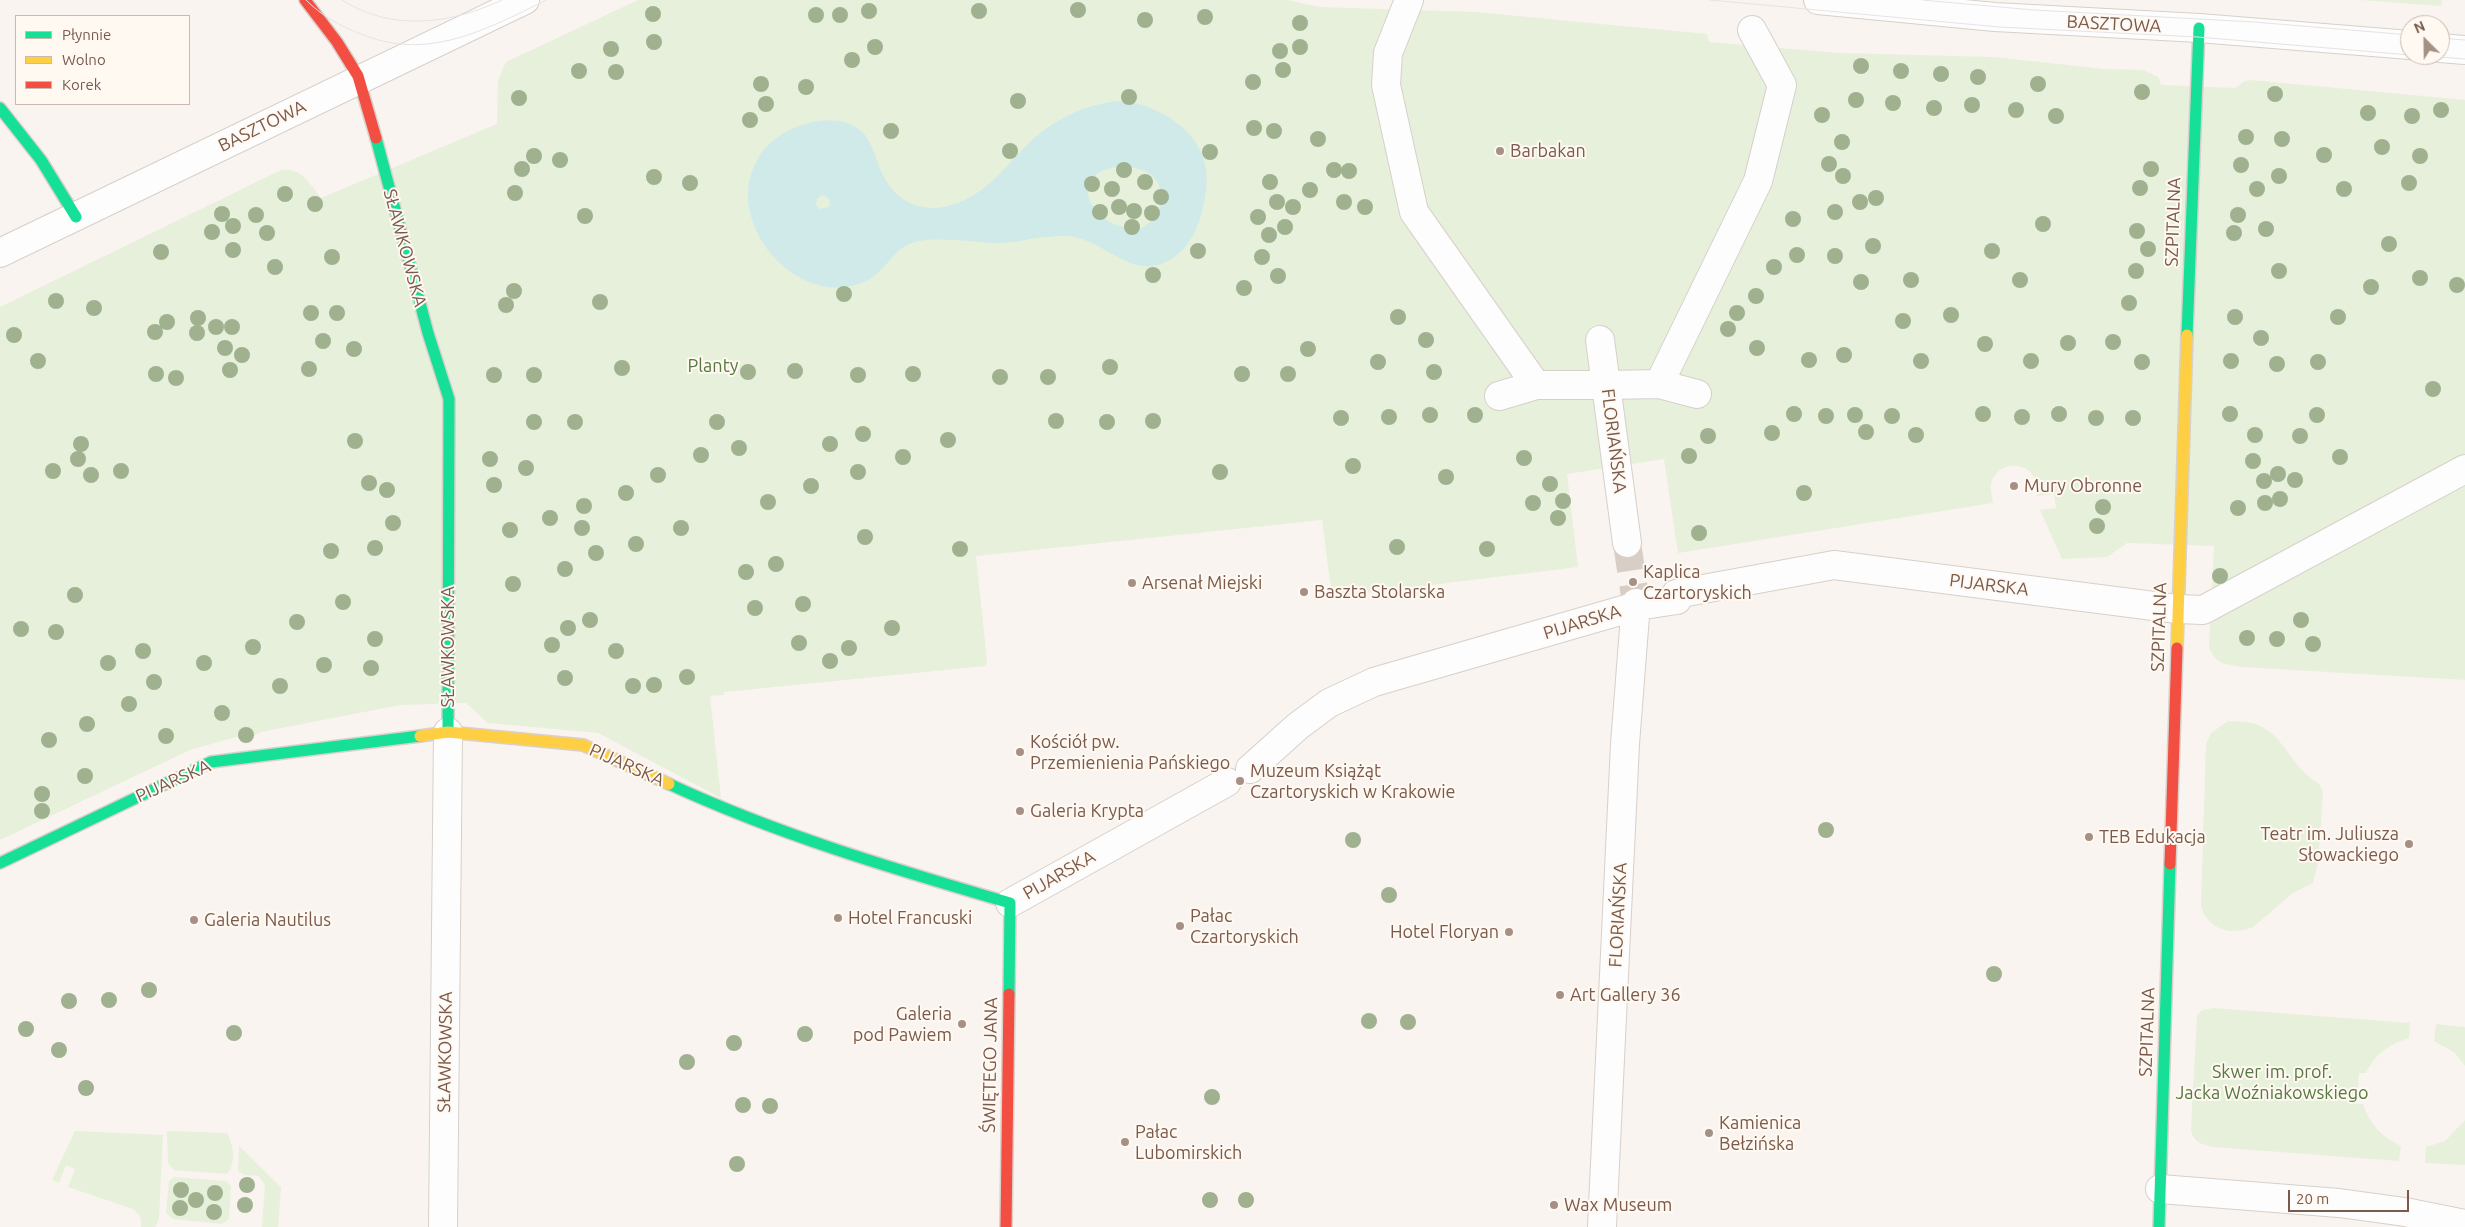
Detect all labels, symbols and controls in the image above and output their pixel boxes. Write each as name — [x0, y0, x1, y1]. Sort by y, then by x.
street label: BASZTOWA — [2066, 11, 2162, 37]
legend — [15, 15, 190, 105]
north arrow — [2400, 15, 2450, 65]
text: N — [2412, 18, 2427, 37]
text: Płynnie — [62, 26, 111, 43]
text: Wolno — [62, 51, 106, 68]
text: Korek — [62, 76, 101, 93]
street label: BASZTOWA — [215, 96, 309, 156]
place label: Barbakan — [1510, 140, 1586, 162]
marker: Barbakan — [1494, 145, 1506, 157]
street label: SZPITALNA — [2161, 177, 2185, 267]
street label: SŁAWKOWSKA — [379, 187, 431, 309]
park label: Planty — [688, 355, 738, 377]
street label: FLORIAŃSKA — [1597, 388, 1631, 494]
place label: Mury Obronne — [2024, 475, 2142, 497]
marker: Mury Obronne — [2008, 480, 2020, 492]
place label: Kaplica Czartoryskich — [1643, 561, 1752, 604]
street label: PIJARSKA — [1948, 569, 2030, 601]
place label: Arsenał Miejski — [1142, 572, 1262, 594]
marker: Kaplica Czartoryskich — [1627, 576, 1639, 588]
marker: Arsenał Miejski — [1126, 577, 1138, 589]
place label: Baszta Stolarska — [1314, 581, 1445, 603]
street label: SZPITALNA — [2147, 582, 2171, 672]
street label: SŁAWKOWSKA — [437, 586, 459, 708]
marker: Baszta Stolarska — [1298, 586, 1310, 598]
street label: PIJARSKA — [1541, 600, 1623, 644]
place label: Kościół pw. Przemienienia Pańskiego — [1030, 731, 1230, 774]
street label: PIJARSKA — [586, 739, 668, 791]
marker: Kościół pw. Przemienienia Pańskiego — [1014, 746, 1026, 758]
street label: PIJARSKA — [132, 755, 214, 807]
place label: Muzeum Książąt Czartoryskich w Krakowie — [1250, 760, 1456, 802]
marker: Muzeum Książąt Czartoryskich w Krakowie — [1234, 775, 1246, 787]
place label: Galeria Krypta — [1030, 800, 1144, 822]
marker: Galeria Krypta — [1014, 805, 1026, 817]
place label: Teatr im. Juliusza Słowackiego — [2260, 823, 2399, 866]
place label: TEB Edukacja — [2099, 826, 2206, 848]
marker: TEB Edukacja — [2083, 831, 2095, 843]
marker: Teatr im. Juliusza Słowackiego — [2403, 838, 2415, 850]
street label: PIJARSKA — [1019, 846, 1099, 904]
street label: FLORIAŃSKA — [1604, 862, 1632, 968]
place label: Pałac Czartoryskich — [1190, 905, 1299, 948]
place label: Hotel Francuski — [848, 907, 972, 929]
place label: Galeria Nautilus — [204, 909, 331, 931]
marker: Hotel Francuski — [832, 912, 844, 924]
marker: Galeria Nautilus — [188, 914, 200, 926]
marker: Pałac Czartoryskich — [1174, 920, 1186, 932]
place label: Hotel Floryan — [1390, 921, 1499, 943]
marker: Hotel Floryan — [1503, 926, 1515, 938]
place label: Art Gallery 36 — [1570, 984, 1681, 1006]
street label: SZPITALNA — [2135, 987, 2159, 1077]
marker: Art Gallery 36 — [1554, 989, 1566, 1001]
street label: SŁAWKOWSKA — [433, 991, 457, 1113]
street label: ŚWIĘTEGO JANA — [978, 997, 1002, 1133]
place label: Galeria pod Pawiem — [853, 1003, 952, 1046]
marker: Galeria pod Pawiem — [956, 1018, 968, 1030]
park label: Skwer im. prof. Jacka Woźniakowskiego — [2175, 1061, 2369, 1104]
place label: Kamienica Bełzińska — [1719, 1112, 1801, 1154]
place label: Pałac Lubomirskich — [1135, 1121, 1242, 1164]
marker: Kamienica Bełzińska — [1703, 1127, 1715, 1139]
marker: Pałac Lubomirskich — [1119, 1136, 1131, 1148]
scale bar — [2290, 1180, 2411, 1212]
text: 20 m — [2296, 1190, 2329, 1207]
place label: Wax Museum — [1564, 1194, 1672, 1216]
marker: Wax Museum — [1548, 1199, 1560, 1211]

